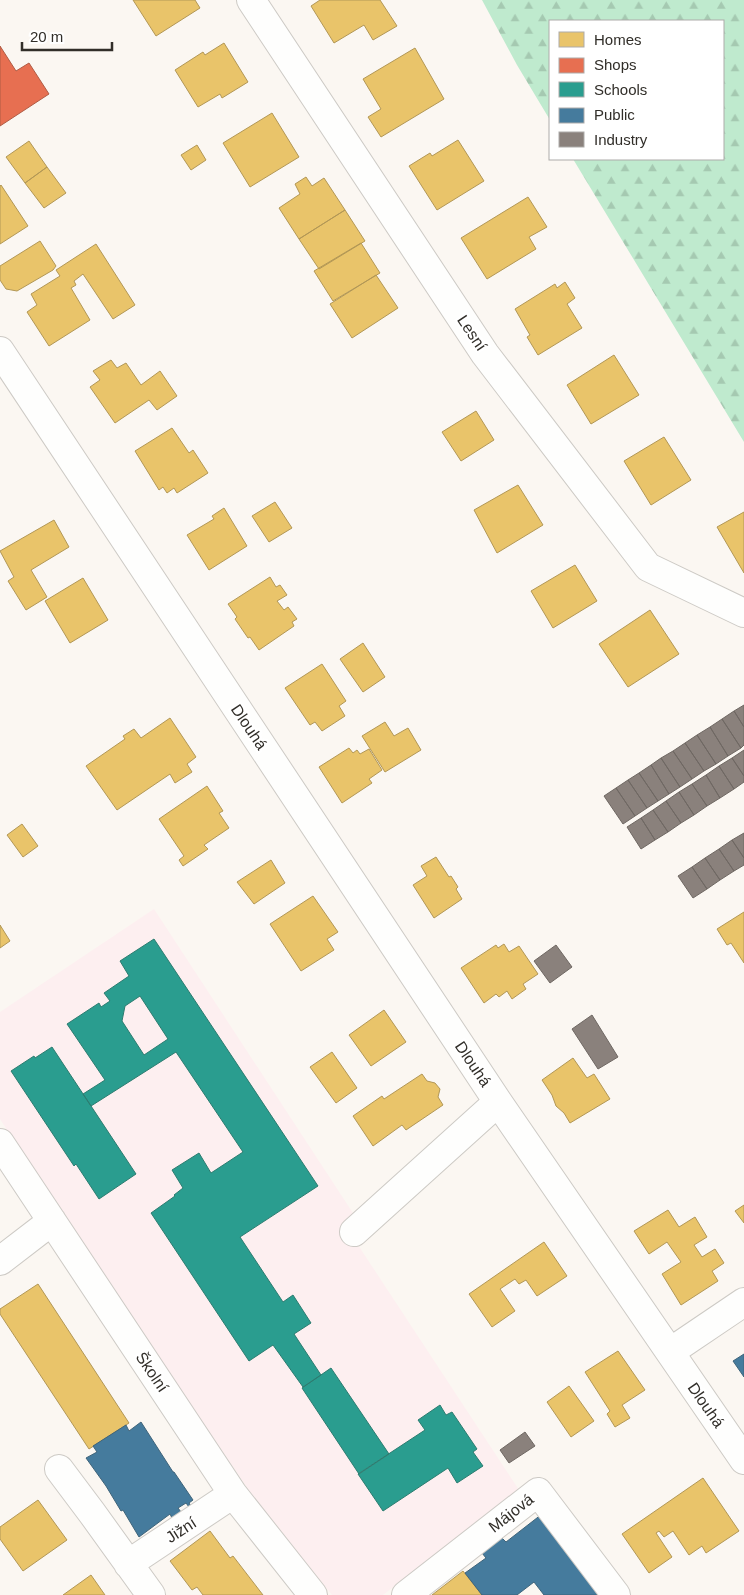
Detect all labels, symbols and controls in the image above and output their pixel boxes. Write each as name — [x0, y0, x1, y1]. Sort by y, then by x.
scale bar — [22, 20, 112, 52]
legend — [549, 20, 724, 160]
text: 20 m — [30, 28, 63, 45]
text: Homes — [594, 31, 642, 48]
text: Shops — [594, 56, 637, 73]
text: Schools — [594, 81, 647, 98]
text: Public — [594, 106, 635, 123]
text: Industry — [594, 131, 648, 148]
street label: Lesní — [454, 312, 490, 354]
street label: Dlouhá — [228, 701, 270, 753]
street label: Dlouhá — [452, 1038, 494, 1090]
street label: Školní — [133, 1348, 173, 1396]
street label: Dlouhá — [684, 1379, 728, 1431]
street label: Májová — [485, 1490, 537, 1536]
street label: Jižní — [163, 1514, 200, 1546]

